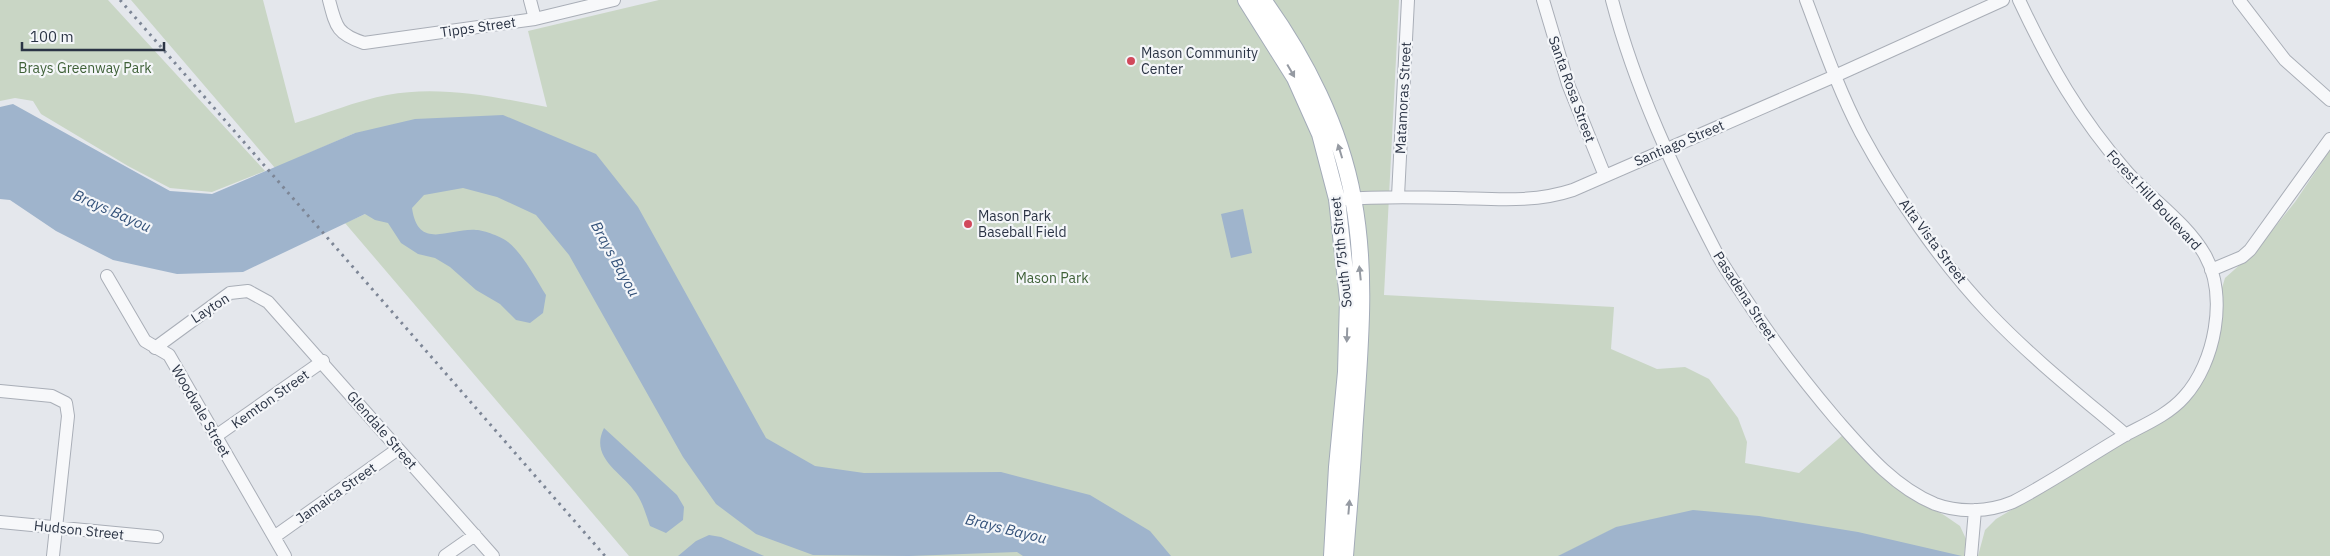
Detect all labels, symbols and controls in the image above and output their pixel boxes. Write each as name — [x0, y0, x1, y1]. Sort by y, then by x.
street label: Tipps Street — [439, 13, 517, 41]
scale bar — [22, 20, 165, 52]
text: 100 m — [30, 27, 74, 46]
street label: Santa Rosa Street — [1544, 33, 1600, 145]
street label: Matamoras Street — [1391, 41, 1415, 155]
place label: Mason Community Center — [1141, 44, 1258, 78]
marker: Mason Community Center — [1125, 55, 1137, 67]
park label: Brays Greenway Park — [18, 59, 152, 77]
one-way arrow — [1286, 64, 1295, 77]
street label: Santiago Street — [1631, 116, 1727, 170]
one-way arrow — [1335, 144, 1343, 159]
street label: Forest Hill Boulevard — [2103, 146, 2205, 254]
water label: Brays Bayou — [70, 185, 154, 236]
street label: Alta Vista Street — [1895, 195, 1971, 287]
street label: South 75th Street — [1326, 196, 1356, 308]
place label: Mason Park Baseball Field — [978, 207, 1067, 241]
water label: Brays Bayou — [587, 218, 644, 300]
marker: Mason Park Baseball Field — [962, 218, 974, 230]
street label: Pasadena Street — [1709, 248, 1781, 344]
one-way arrow — [1356, 265, 1364, 281]
park label: Mason Park — [1015, 269, 1089, 287]
street label: Layton — [187, 289, 233, 327]
one-way arrow — [1343, 327, 1351, 343]
street label: Woodvale Street — [167, 362, 235, 460]
street label: Kemton Street — [228, 366, 312, 432]
street label: Glendale Street — [343, 387, 421, 473]
street label: Jamaica Street — [292, 459, 380, 527]
one-way arrow — [1345, 499, 1353, 515]
water label: Brays Bayou — [964, 509, 1049, 548]
street label: Hudson Street — [33, 516, 125, 544]

